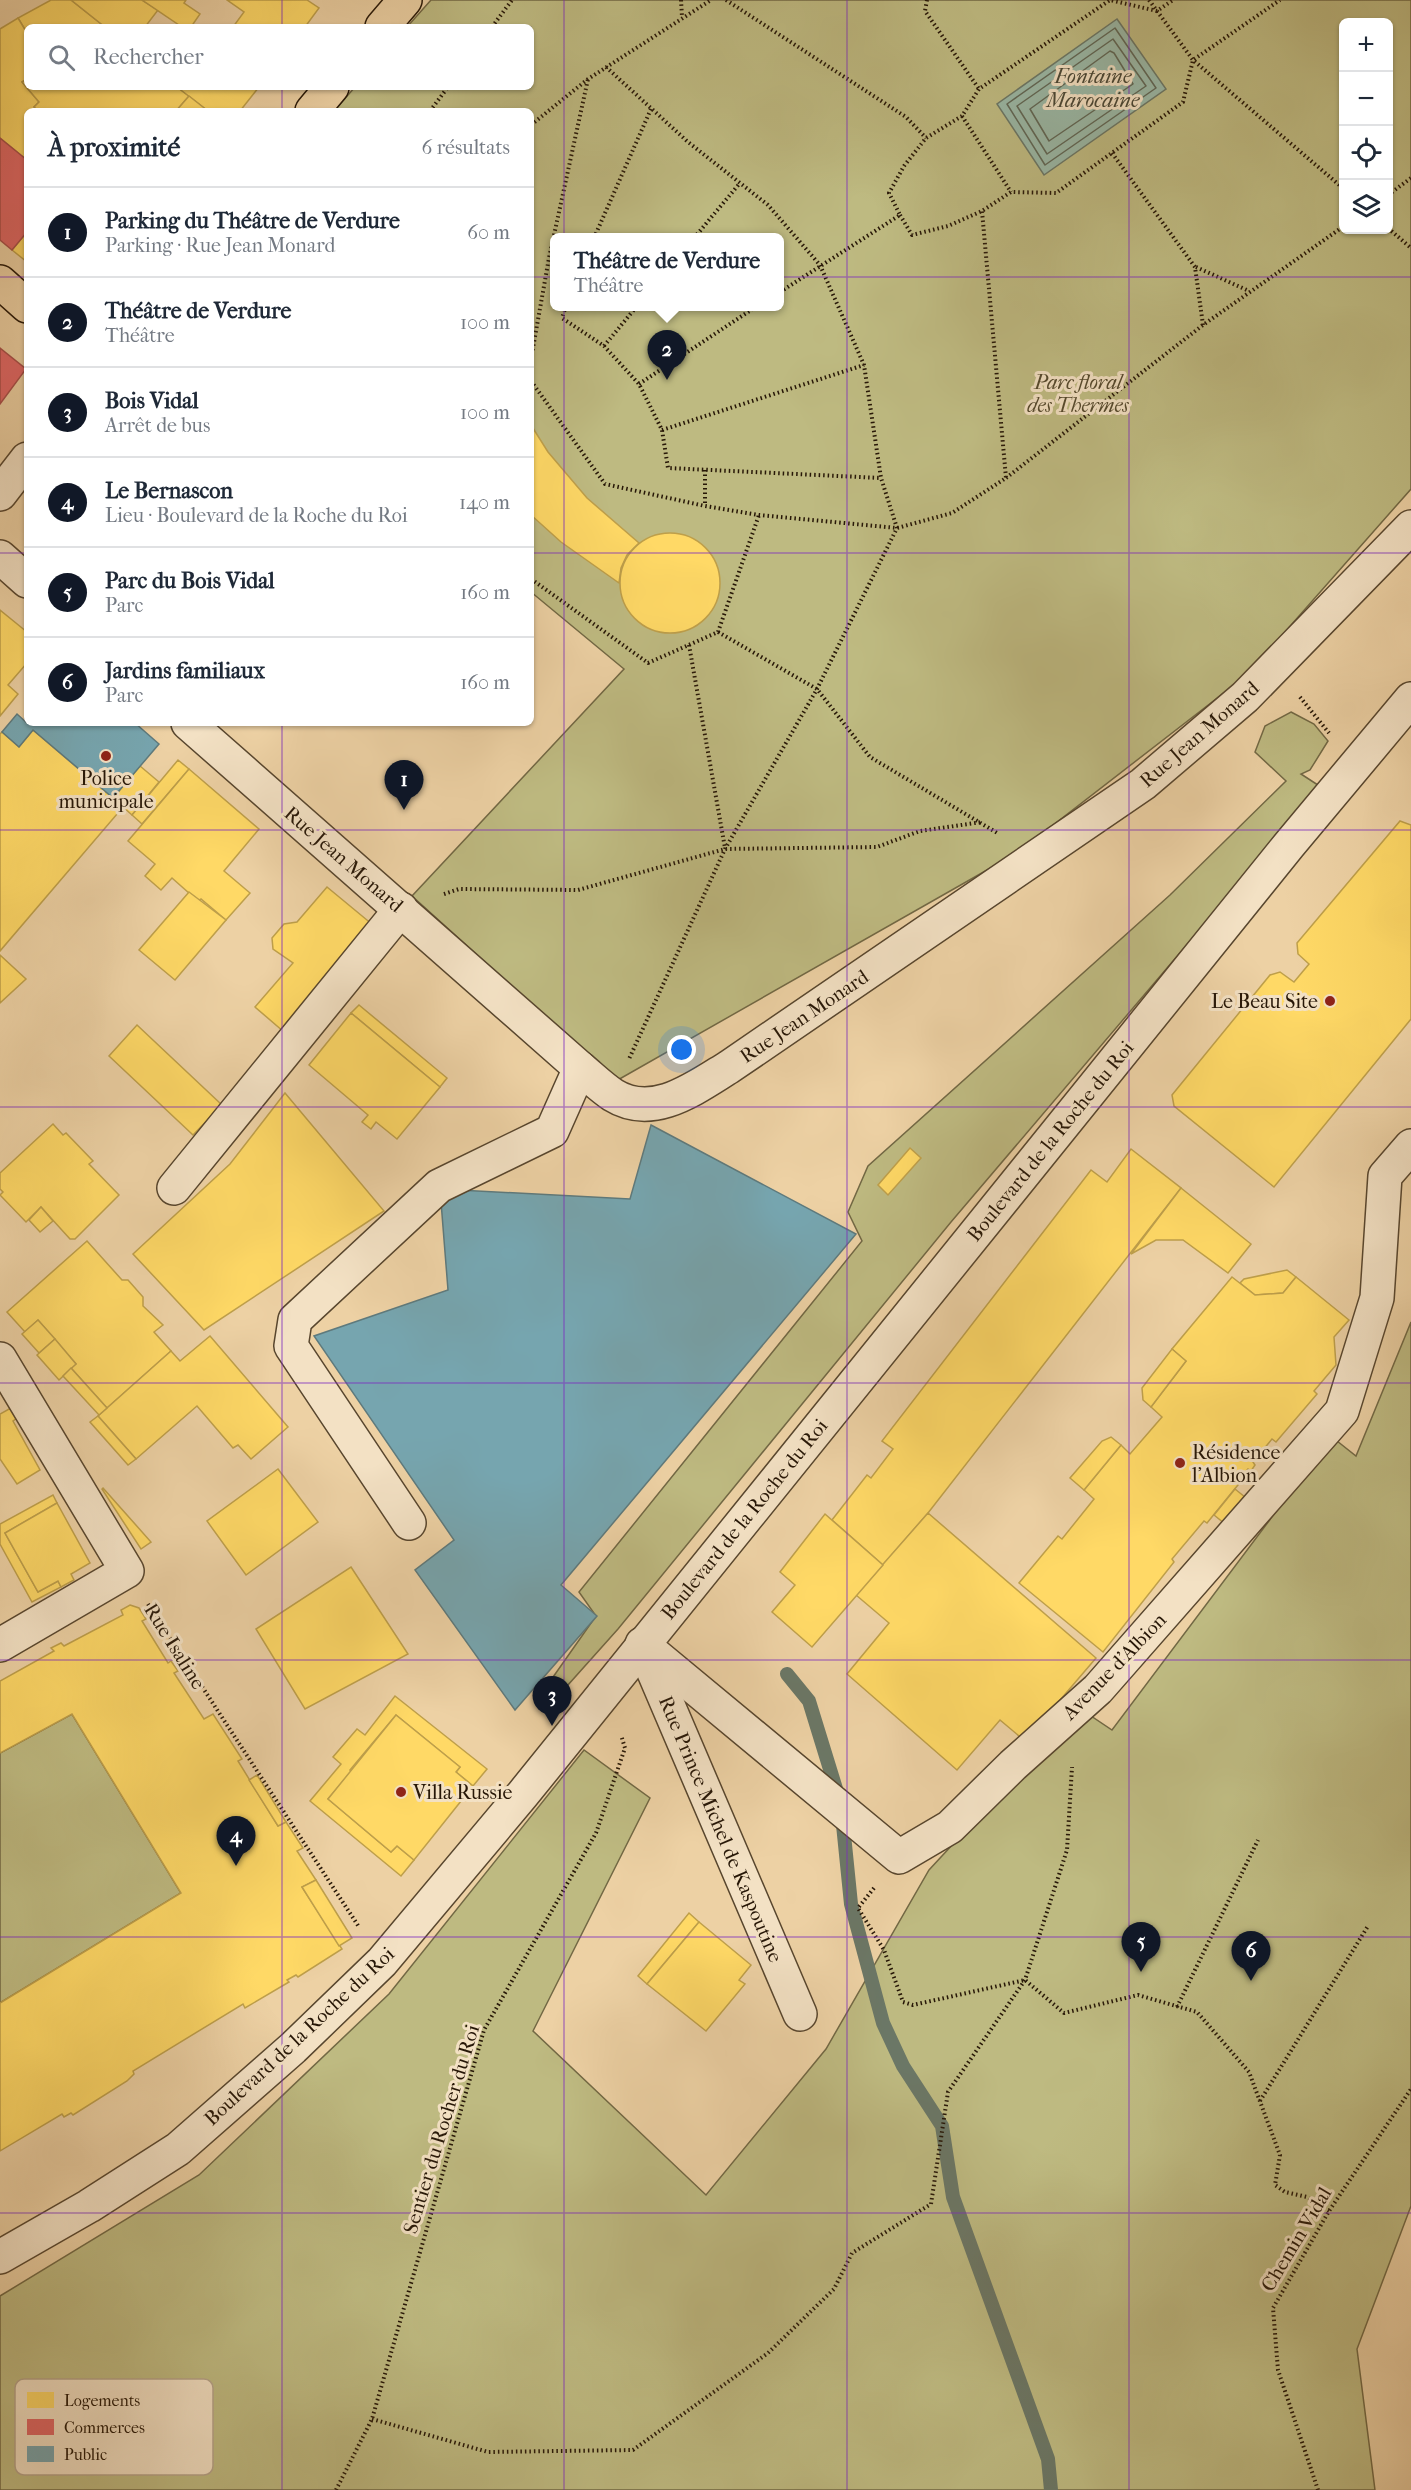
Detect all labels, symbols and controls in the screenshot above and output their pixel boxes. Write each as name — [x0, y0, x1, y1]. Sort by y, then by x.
map controls — [1339, 18, 1393, 234]
button: + — [1339, 18, 1393, 72]
search box — [24, 24, 534, 90]
icon: search — [45, 41, 78, 74]
text: Rechercher — [93, 44, 204, 70]
water label: Fontaine Marocaine — [1045, 64, 1140, 112]
button: − — [1339, 72, 1393, 126]
button: locate — [1339, 126, 1393, 180]
text: À proximité — [48, 132, 180, 163]
text: 6 résultats — [422, 136, 510, 159]
button: layers — [1339, 180, 1393, 234]
text: Parking du Théâtre de Verdure — [105, 208, 400, 234]
text: 1 — [64, 221, 71, 244]
text: 60 m — [467, 221, 510, 244]
popup — [550, 233, 784, 311]
text: Parking · Rue Jean Monard — [105, 234, 335, 257]
text: Théâtre de Verdure — [574, 248, 760, 274]
text: Théâtre — [574, 274, 643, 297]
text: Théâtre de Verdure — [105, 298, 291, 324]
text: 2 — [62, 311, 73, 334]
text: 100 m — [460, 311, 510, 334]
text: Théâtre — [105, 324, 175, 347]
pin: 2 — [648, 330, 686, 380]
park label: Parc floral des Thermes — [1027, 371, 1130, 417]
text: Bois Vidal — [105, 388, 199, 414]
text: 3 — [63, 401, 72, 424]
text: 100 m — [460, 401, 510, 424]
text: Arrêt de bus — [105, 414, 210, 437]
text: Le Bernascon — [105, 478, 233, 504]
text: 4 — [62, 491, 73, 514]
text: 140 m — [459, 491, 510, 514]
text: Lieu · Boulevard de la Roche du Roi — [105, 504, 408, 527]
text: Parc du Bois Vidal — [105, 568, 275, 594]
text: 5 — [63, 581, 72, 604]
text: 160 m — [460, 581, 510, 604]
text: Parc — [105, 594, 143, 617]
text: Jardins familiaux — [105, 658, 265, 684]
text: 6 — [62, 671, 73, 694]
text: 160 m — [460, 671, 510, 694]
street label: Rue Jean Monard — [1135, 676, 1264, 792]
text: Parc — [105, 684, 143, 707]
marker: Police municipale — [99, 749, 113, 763]
pin: 1 — [384, 760, 424, 810]
place label: Police municipale — [58, 767, 154, 813]
street label: Rue Jean Monard — [280, 802, 409, 918]
street label: Rue Jean Monard — [736, 964, 874, 1068]
place label: Le Beau Site — [1211, 990, 1318, 1013]
marker: Le Beau Site — [1323, 994, 1337, 1008]
your location — [667, 1035, 696, 1064]
street label: Boulevard de la Roche du Roi — [962, 1036, 1138, 1246]
street label: Boulevard de la Roche du Roi — [656, 1414, 832, 1624]
place label: Résidence l'Albion — [1191, 1441, 1280, 1487]
marker: Résidence l'Albion — [1173, 1456, 1187, 1470]
street label: Rue Isaline — [139, 1599, 210, 1694]
street label: Avenue d'Albion — [1057, 1608, 1171, 1725]
pin: 3 — [532, 1676, 572, 1726]
street label: Rue Prince Michel de Kaspoutine — [654, 1693, 787, 1966]
place label: Villa Russie — [412, 1781, 513, 1804]
marker: Villa Russie — [394, 1785, 408, 1799]
pin: 4 — [216, 1816, 256, 1866]
pin: 5 — [1122, 1922, 1160, 1972]
pin: 6 — [1232, 1932, 1270, 1981]
street label: Boulevard de la Roche du Roi — [200, 1942, 399, 2130]
street label: Sentier du Rocher du Roi — [399, 2022, 484, 2236]
street label: Chemin Vidal — [1256, 2183, 1337, 2295]
legend — [15, 2379, 213, 2475]
text: Logements — [64, 2391, 140, 2410]
text: Commerces — [64, 2418, 145, 2437]
text: Public — [64, 2445, 107, 2464]

